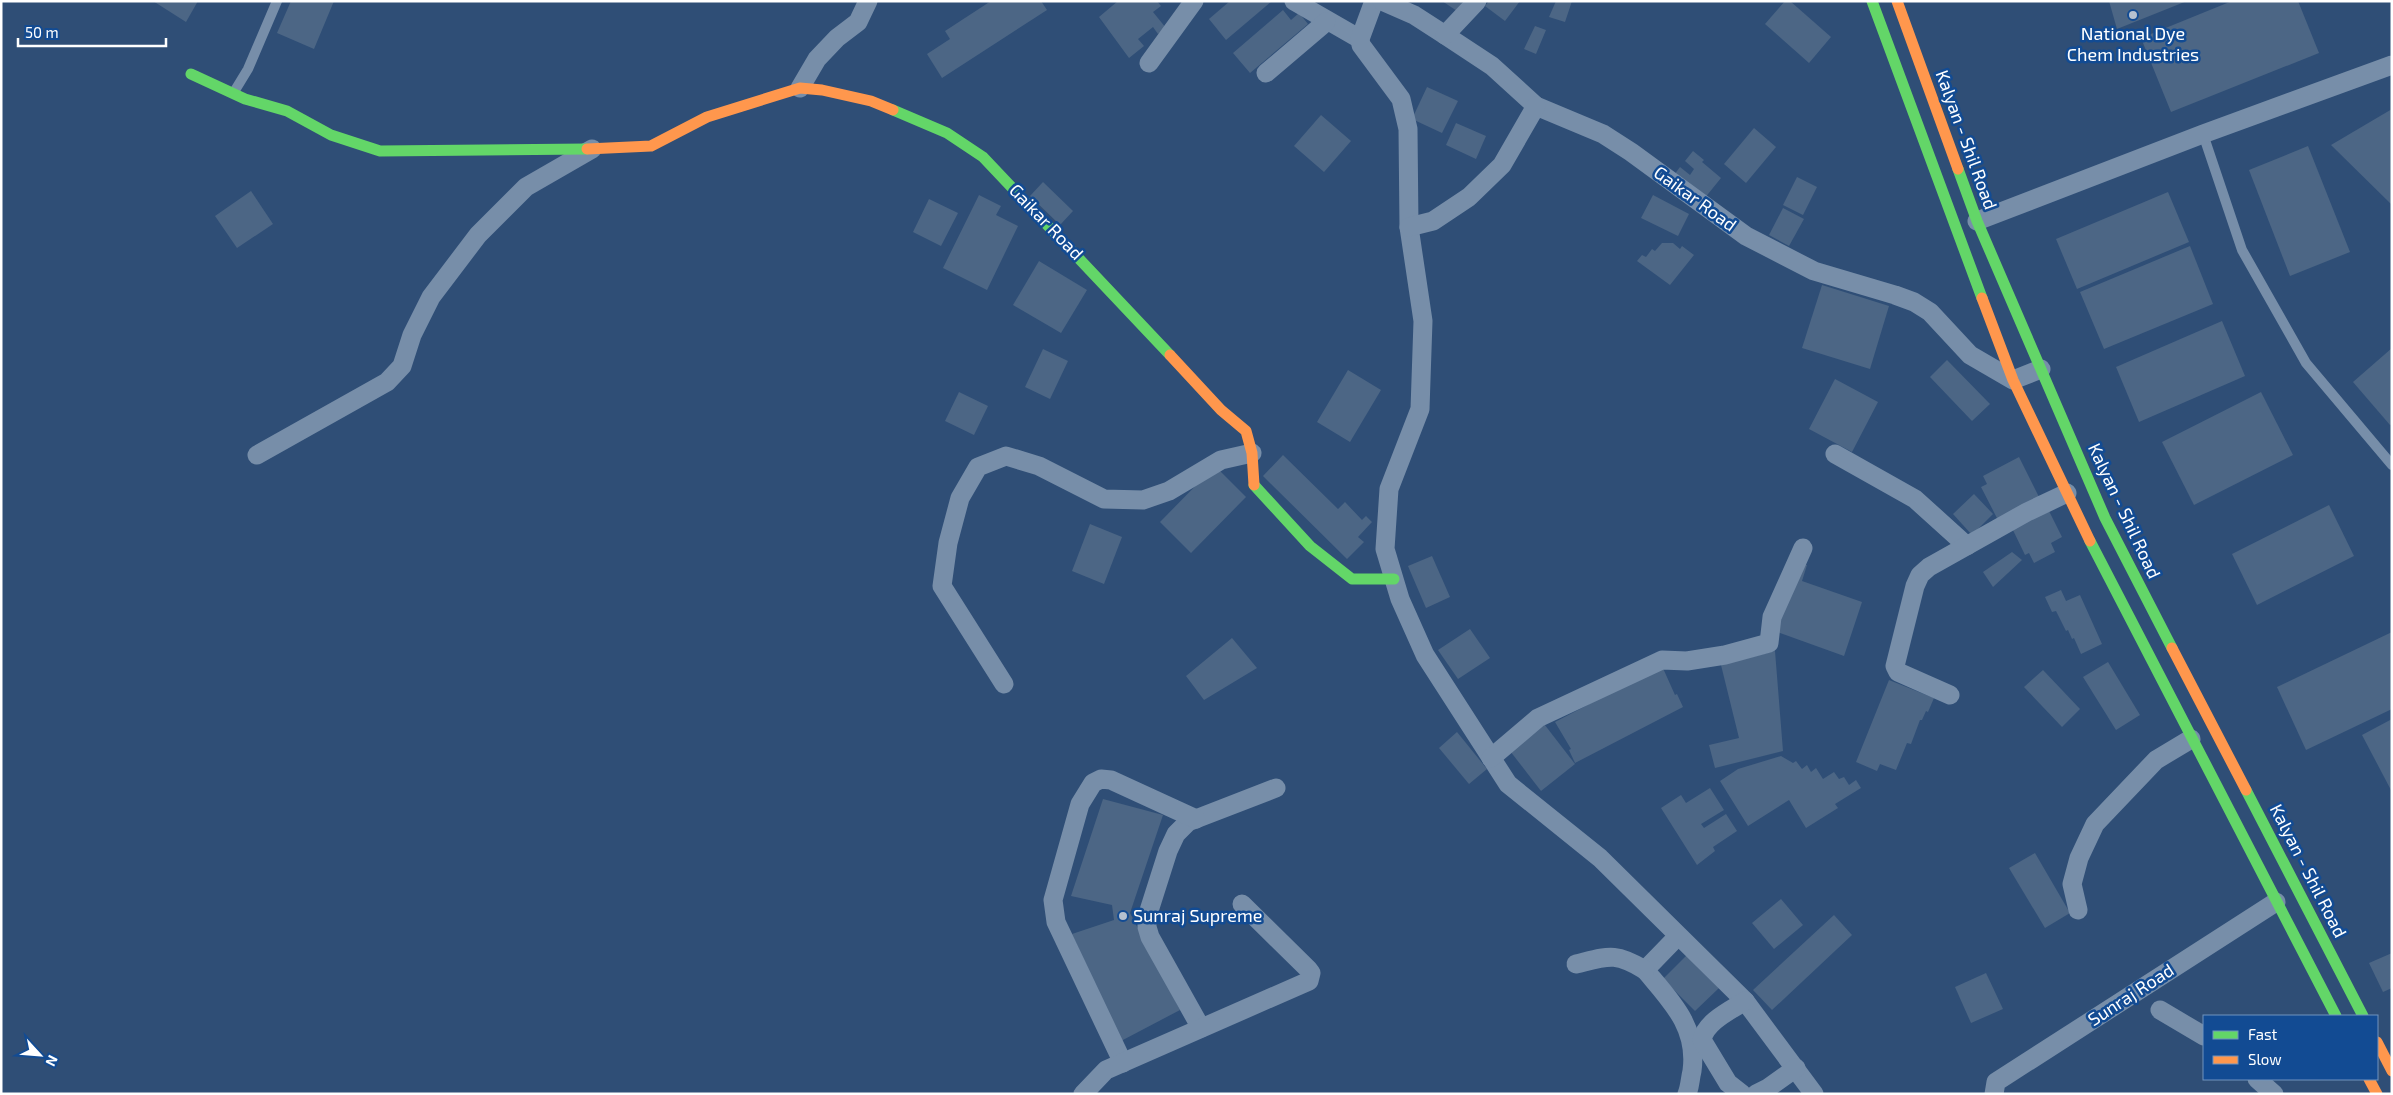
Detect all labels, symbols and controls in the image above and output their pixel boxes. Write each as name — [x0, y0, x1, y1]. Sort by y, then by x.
marker: National Dye Chem Industries — [2127, 9, 2139, 21]
scale bar — [18, 15, 165, 47]
place label: National Dye Chem Industries — [2067, 22, 2199, 65]
text: 50 m — [25, 23, 59, 41]
street label: Kalyan - Shil Road — [1932, 67, 2002, 212]
street label: Gaikar Road — [1650, 161, 1741, 236]
street label: Gaikar Road — [1005, 179, 1088, 264]
street label: Kalyan - Shil Road — [2084, 439, 2166, 582]
street label: Kalyan - Shil Road — [2266, 800, 2352, 941]
place label: Sunraj Supreme — [1133, 904, 1262, 926]
marker: Sunraj Supreme — [1117, 910, 1129, 922]
street label: Sunraj Road — [2083, 958, 2177, 1030]
legend — [2203, 1015, 2378, 1080]
text: Fast — [2248, 1025, 2278, 1043]
north arrow — [15, 1030, 65, 1080]
text: Slow — [2248, 1050, 2282, 1068]
text: N — [42, 1053, 62, 1069]

